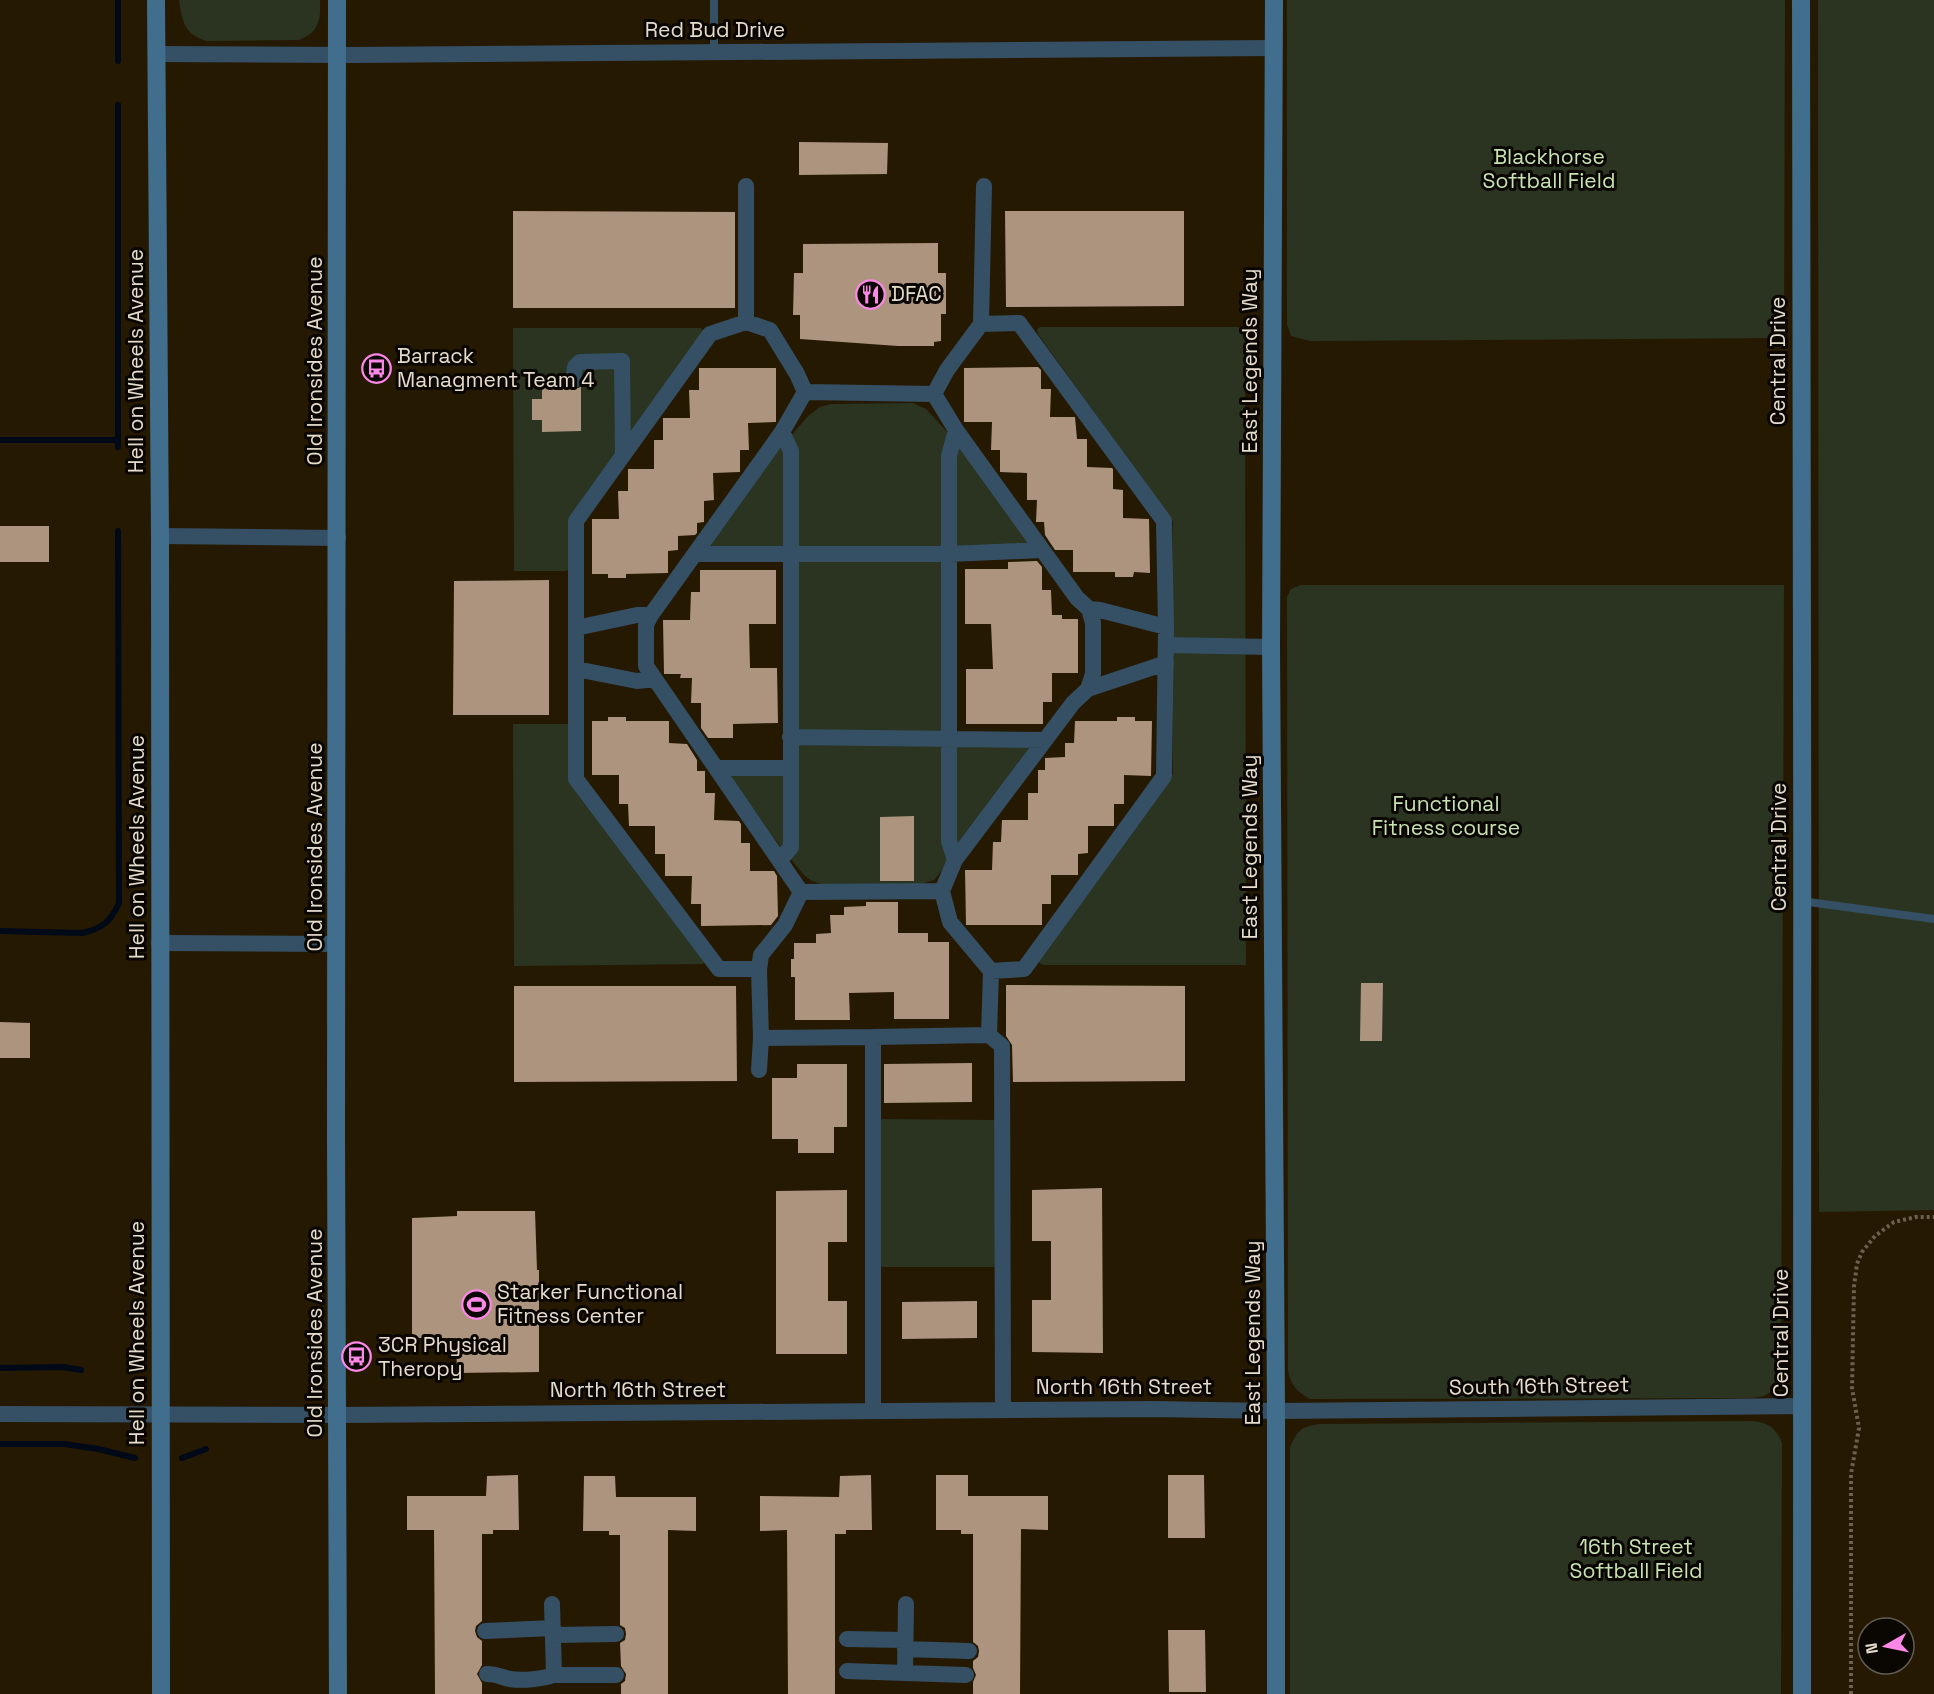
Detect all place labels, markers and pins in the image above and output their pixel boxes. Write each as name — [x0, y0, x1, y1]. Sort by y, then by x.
restaurant icon: DFAC — [854, 278, 886, 310]
place label: DFAC — [891, 280, 942, 307]
place label: Barrack Managment Team 4 — [397, 342, 594, 393]
bus stop icon: Barrack Managment Team 4 — [360, 352, 392, 384]
place label: Starker Functional Fitness Center — [497, 1278, 683, 1329]
sports icon: Starker Functional Fitness Center — [460, 1288, 492, 1320]
place label: 3CR Physical Theropy — [378, 1331, 507, 1382]
bus stop icon: 3CR Physical Theropy — [341, 1341, 373, 1373]

